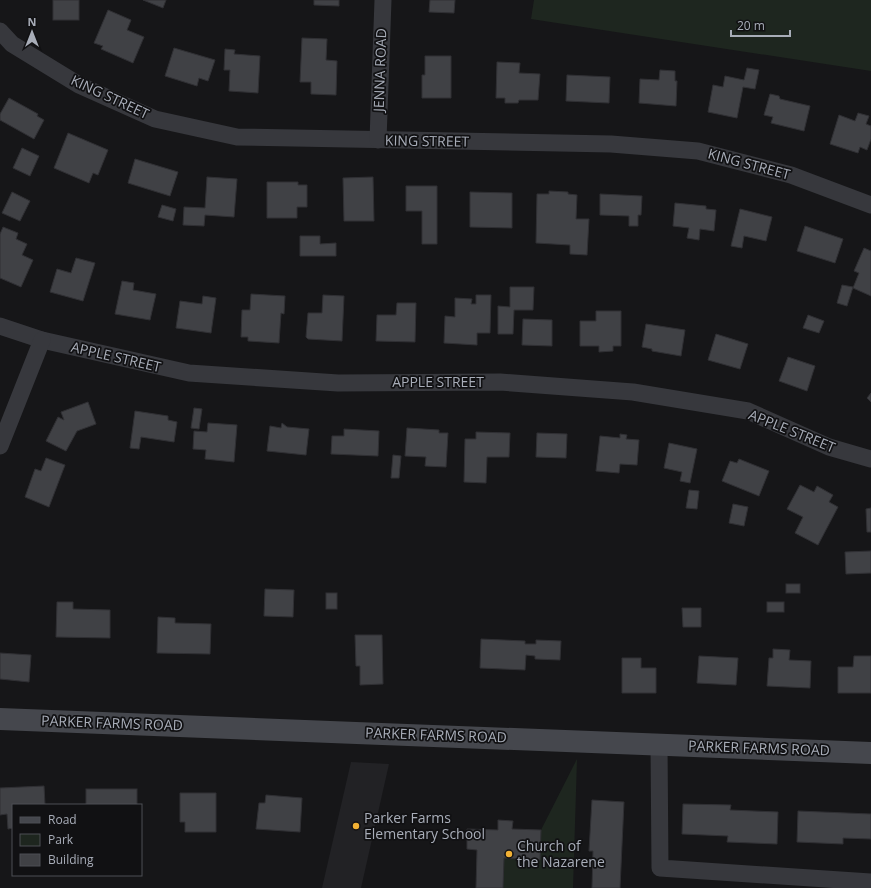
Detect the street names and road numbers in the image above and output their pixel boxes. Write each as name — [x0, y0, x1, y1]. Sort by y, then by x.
street label: JENNA ROAD — [368, 28, 390, 114]
street label: KING STREET — [68, 70, 153, 123]
street label: KING STREET — [385, 130, 470, 151]
street label: KING STREET — [706, 143, 793, 184]
street label: APPLE STREET — [69, 337, 163, 376]
street label: APPLE STREET — [392, 372, 484, 391]
street label: APPLE STREET — [746, 405, 839, 457]
street label: PARKER FARMS ROAD — [41, 711, 183, 734]
street label: PARKER FARMS ROAD — [365, 723, 507, 746]
street label: PARKER FARMS ROAD — [688, 736, 830, 759]

